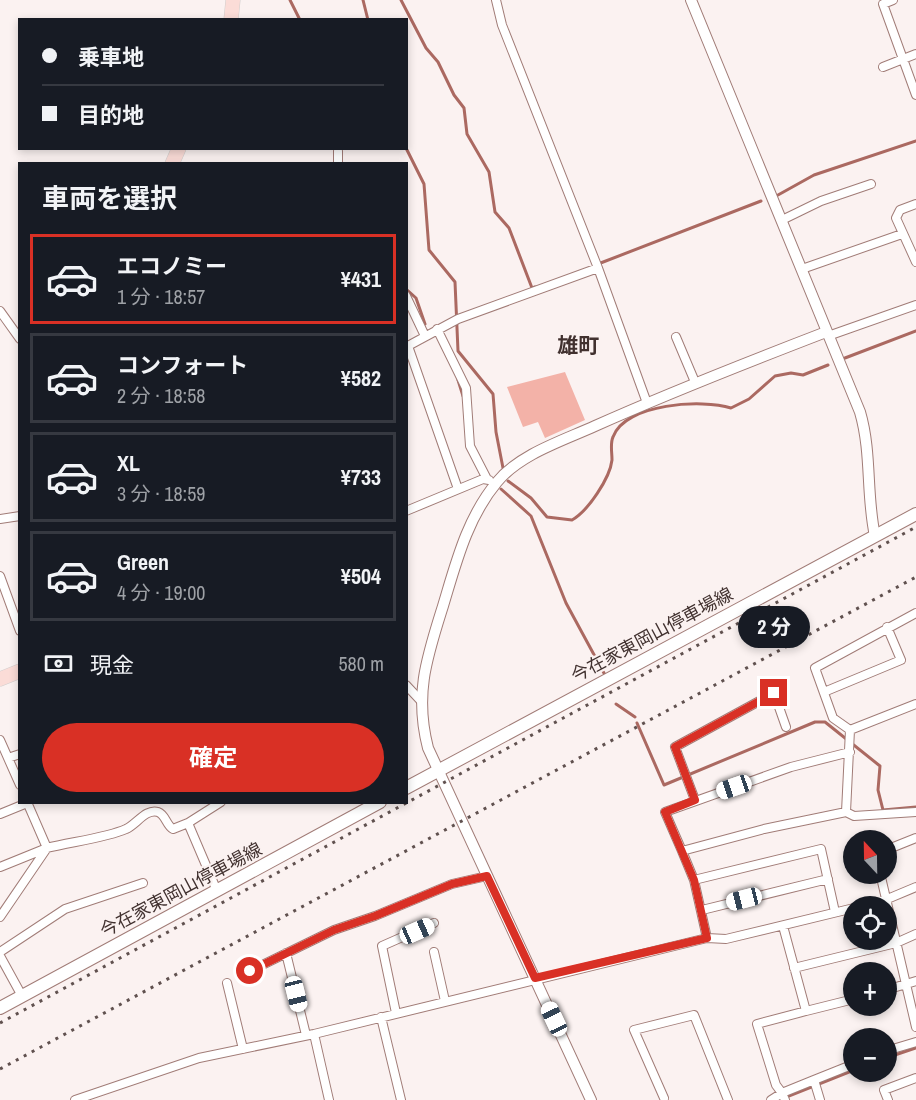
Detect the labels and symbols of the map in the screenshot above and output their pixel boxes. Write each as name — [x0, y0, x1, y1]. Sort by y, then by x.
district label: 雄町 — [557, 331, 599, 360]
street label: 今在家東岡山停車場線 — [566, 581, 737, 688]
callout: 2 分 — [738, 606, 810, 648]
route end — [760, 679, 787, 706]
car — [714, 773, 754, 801]
north arrow — [843, 830, 897, 884]
street label: 今在家東岡山停車場線 — [95, 836, 266, 943]
car — [724, 886, 764, 912]
car — [397, 915, 437, 947]
route start — [236, 957, 263, 984]
car — [283, 974, 309, 1014]
car — [538, 999, 570, 1039]

